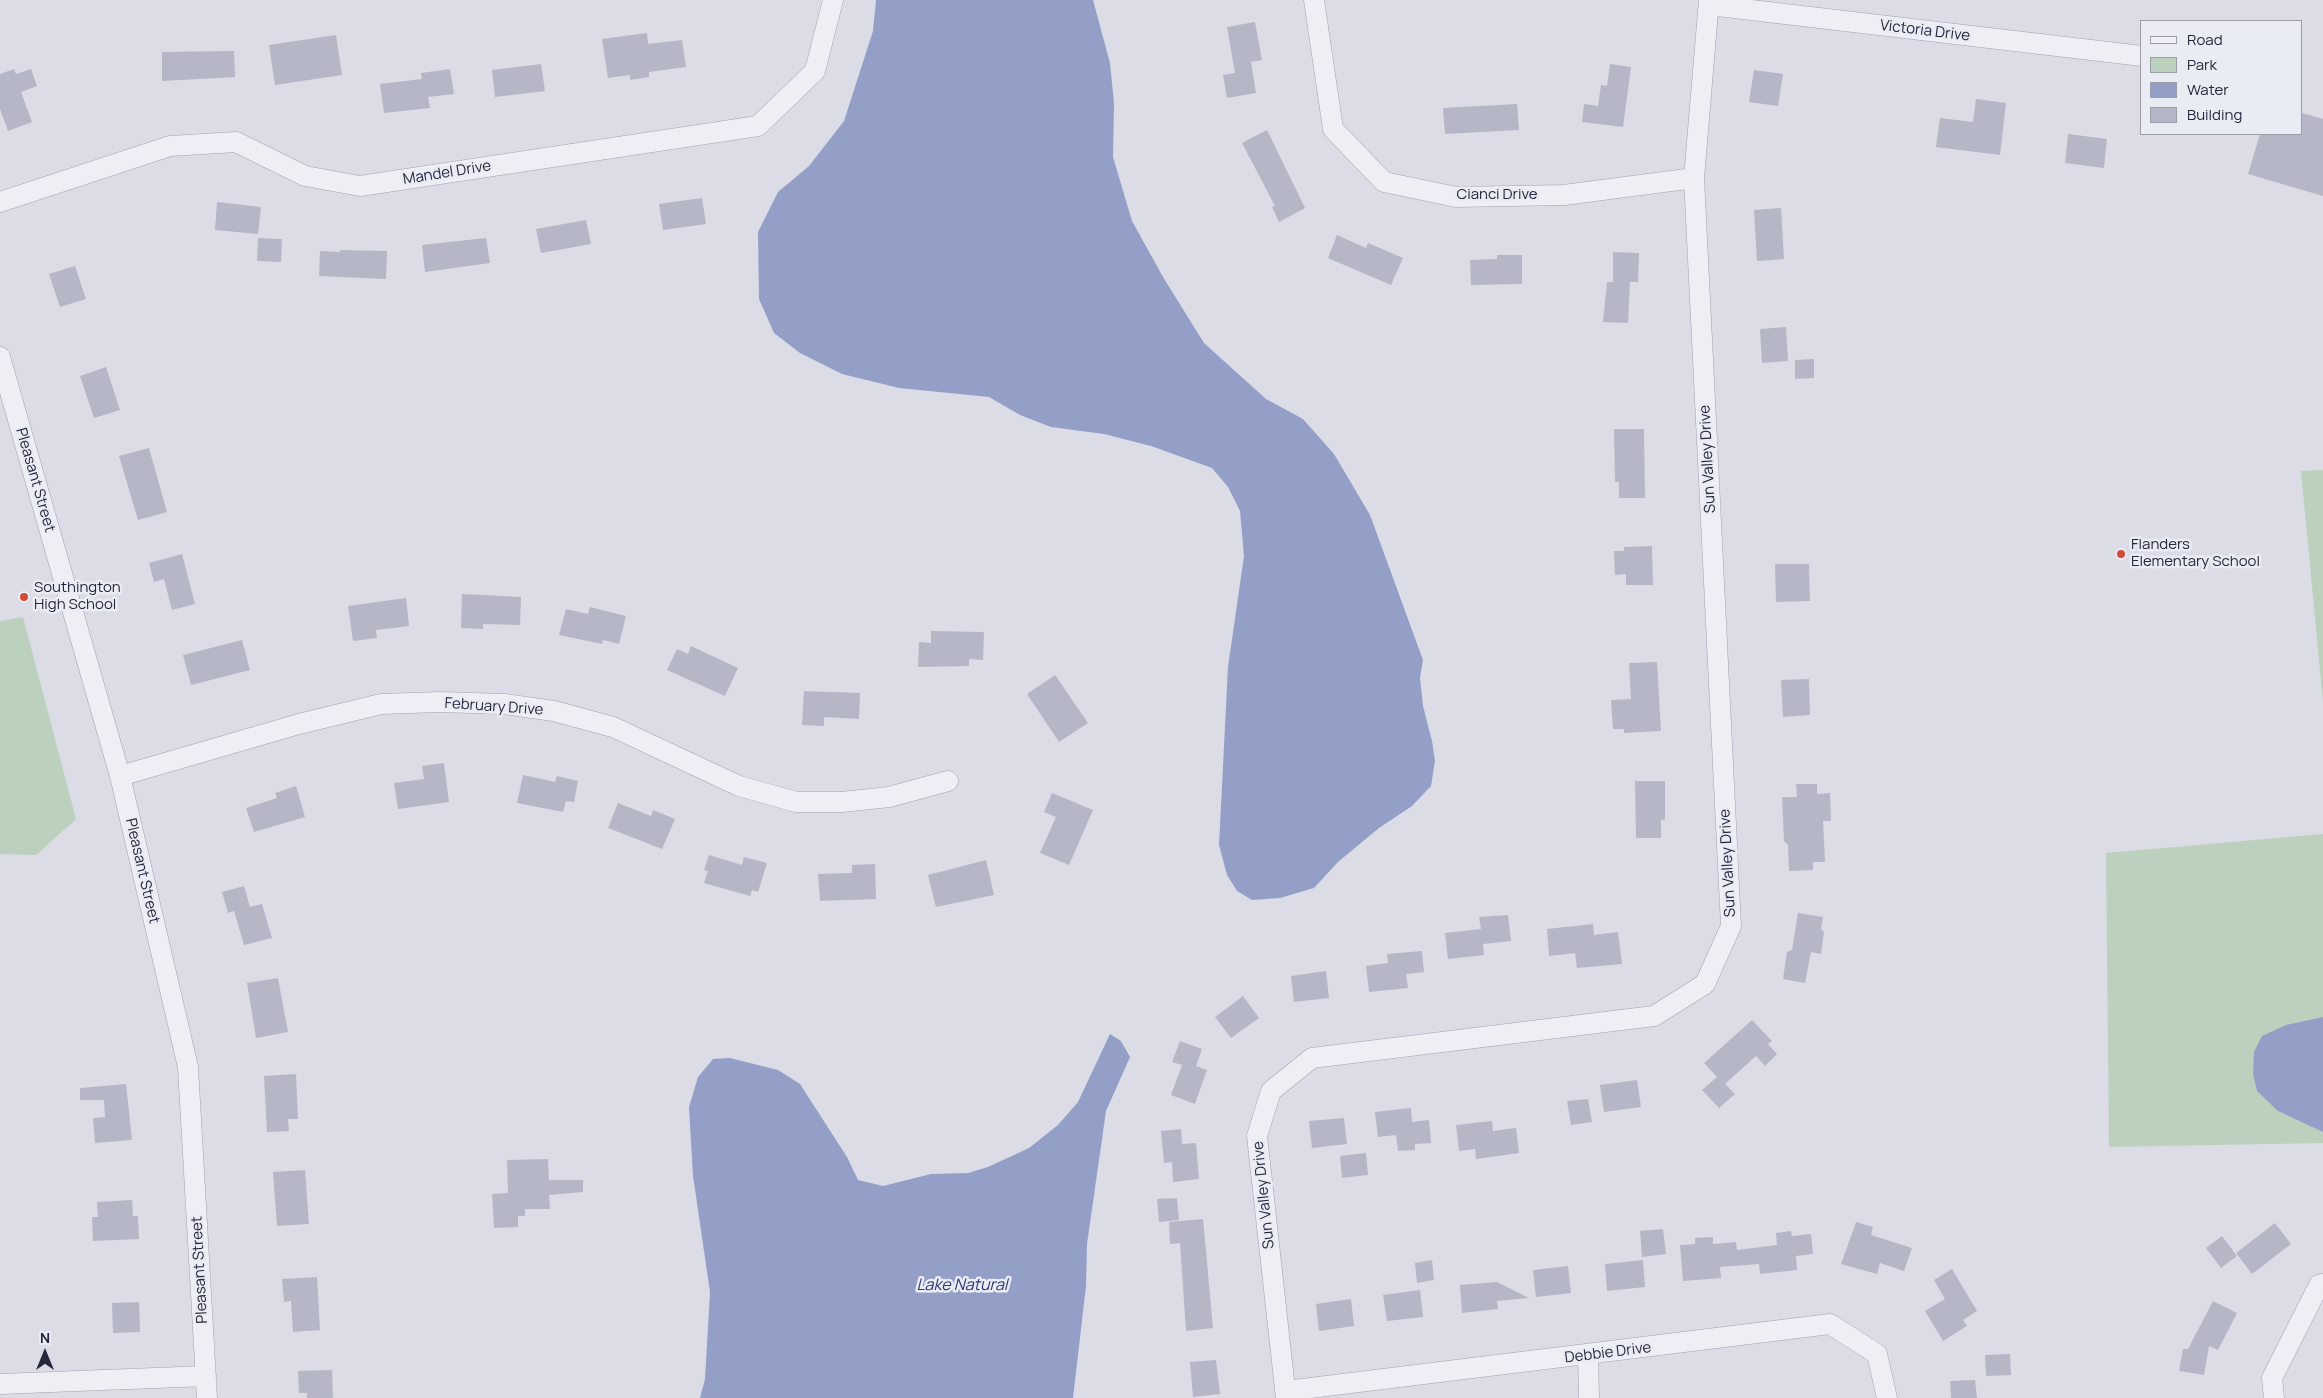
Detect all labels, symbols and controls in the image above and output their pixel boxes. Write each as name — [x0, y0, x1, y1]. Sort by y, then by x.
street label: Victoria Drive — [1879, 17, 1971, 45]
legend — [2140, 20, 2303, 135]
text: Road — [2187, 29, 2223, 50]
text: Park — [2187, 54, 2217, 75]
text: Water — [2187, 79, 2229, 100]
text: Building — [2187, 104, 2242, 125]
street label: Mandel Drive — [402, 157, 492, 189]
street label: Cianci Drive — [1456, 186, 1538, 204]
street label: Sun Valley Drive — [1696, 404, 1720, 514]
street label: Pleasant Street — [12, 426, 58, 534]
place label: Flanders Elementary School — [2131, 536, 2260, 571]
marker: Flanders Elementary School — [2115, 548, 2127, 560]
place label: Southington High School — [34, 579, 121, 614]
marker: Southington High School — [18, 591, 30, 603]
street label: February Drive — [444, 695, 544, 719]
street label: Sun Valley Drive — [1716, 808, 1740, 918]
street label: Pleasant Street — [121, 817, 163, 925]
street label: Sun Valley Drive — [1249, 1140, 1279, 1250]
street label: Pleasant Street — [188, 1216, 212, 1324]
water label: Lake Natural — [916, 1276, 1008, 1296]
north arrow — [20, 1328, 70, 1378]
text: N — [40, 1328, 50, 1347]
street label: Debbie Drive — [1564, 1339, 1652, 1367]

